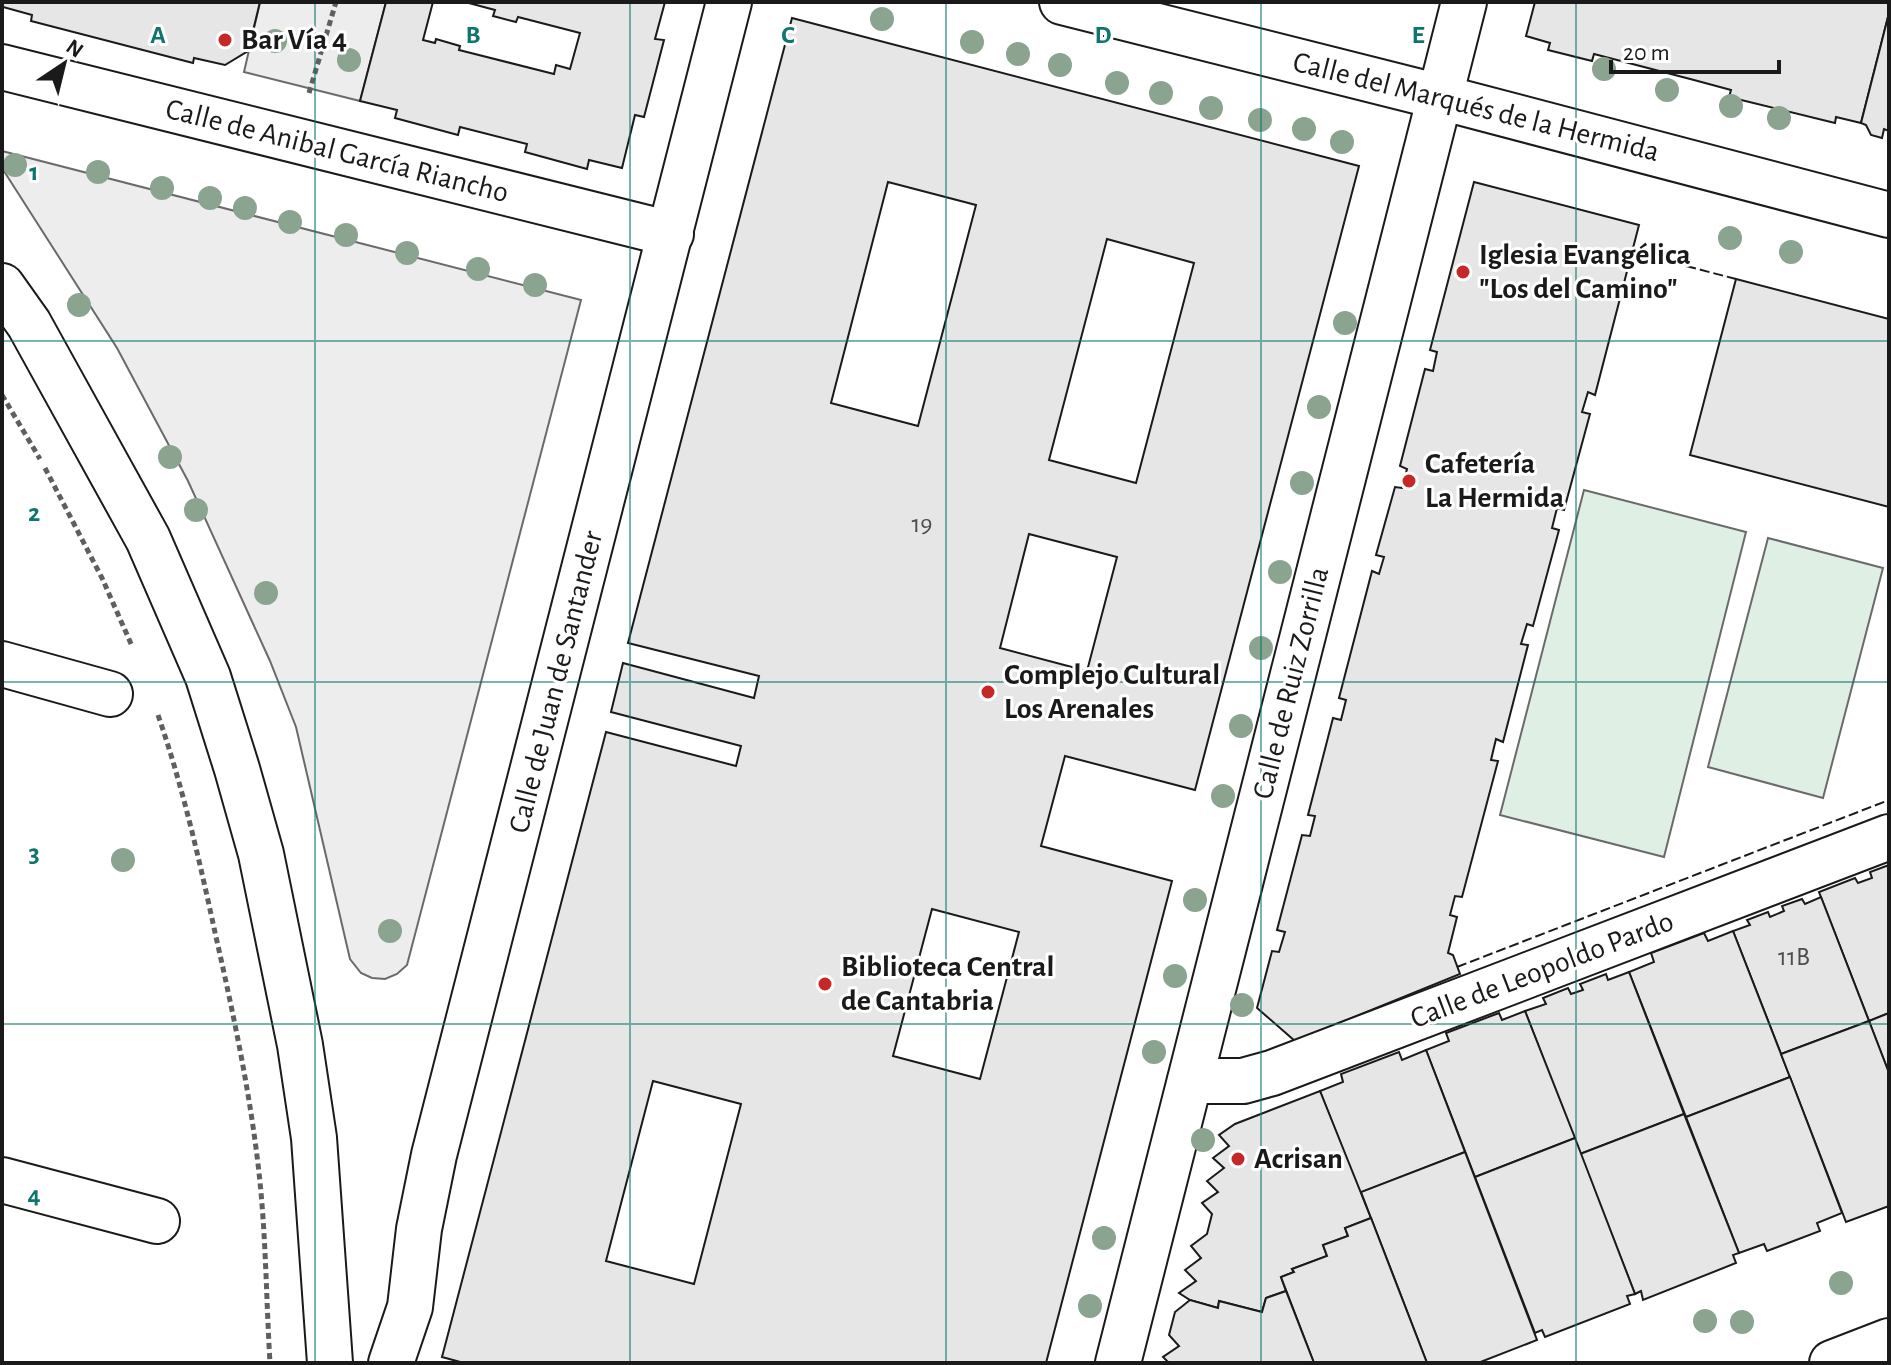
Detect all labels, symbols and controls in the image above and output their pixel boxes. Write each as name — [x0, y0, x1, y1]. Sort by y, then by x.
text: A — [150, 22, 166, 48]
text: B — [465, 22, 481, 48]
text: C — [781, 22, 795, 48]
text: D — [1094, 22, 1112, 48]
text: E — [1411, 22, 1425, 48]
north arrow — [24, 24, 104, 104]
scale bar — [1611, 24, 1779, 74]
place label: Bar Vía 4 — [241, 25, 347, 55]
marker: Bar Vía 4 — [216, 31, 234, 49]
text: N — [62, 35, 87, 62]
text: 20 m — [1623, 41, 1670, 65]
street label: Calle del Marqués de la Hermida — [1290, 47, 1662, 167]
street label: Calle de Anibal García Riancho — [163, 94, 511, 208]
text: 1 — [29, 159, 39, 185]
place label: Iglesia Evangélica "Los del Camino" — [1479, 240, 1691, 304]
marker: Iglesia Evangélica "Los del Camino" — [1454, 263, 1472, 281]
place label: Cafetería La Hermida — [1425, 449, 1564, 513]
marker: Cafetería La Hermida — [1400, 472, 1418, 490]
text: 2 — [28, 500, 40, 526]
house number: 19 — [911, 511, 933, 537]
street label: Calle de Juan de Santander — [504, 528, 608, 836]
street label: Calle de Ruiz Zorrilla — [1248, 564, 1334, 802]
place label: Complejo Cultural Los Arenales — [1004, 660, 1220, 724]
marker: Complejo Cultural Los Arenales — [979, 683, 997, 701]
text: 3 — [28, 841, 40, 867]
street label: Calle de Leopoldo Pardo — [1406, 906, 1678, 1034]
house number: 11B — [1778, 944, 1810, 970]
place label: Biblioteca Central de Cantabria — [841, 952, 1054, 1016]
marker: Biblioteca Central de Cantabria — [816, 975, 834, 993]
place label: Acrisan — [1254, 1144, 1343, 1174]
marker: Acrisan — [1229, 1150, 1247, 1168]
text: 4 — [27, 1182, 41, 1208]

